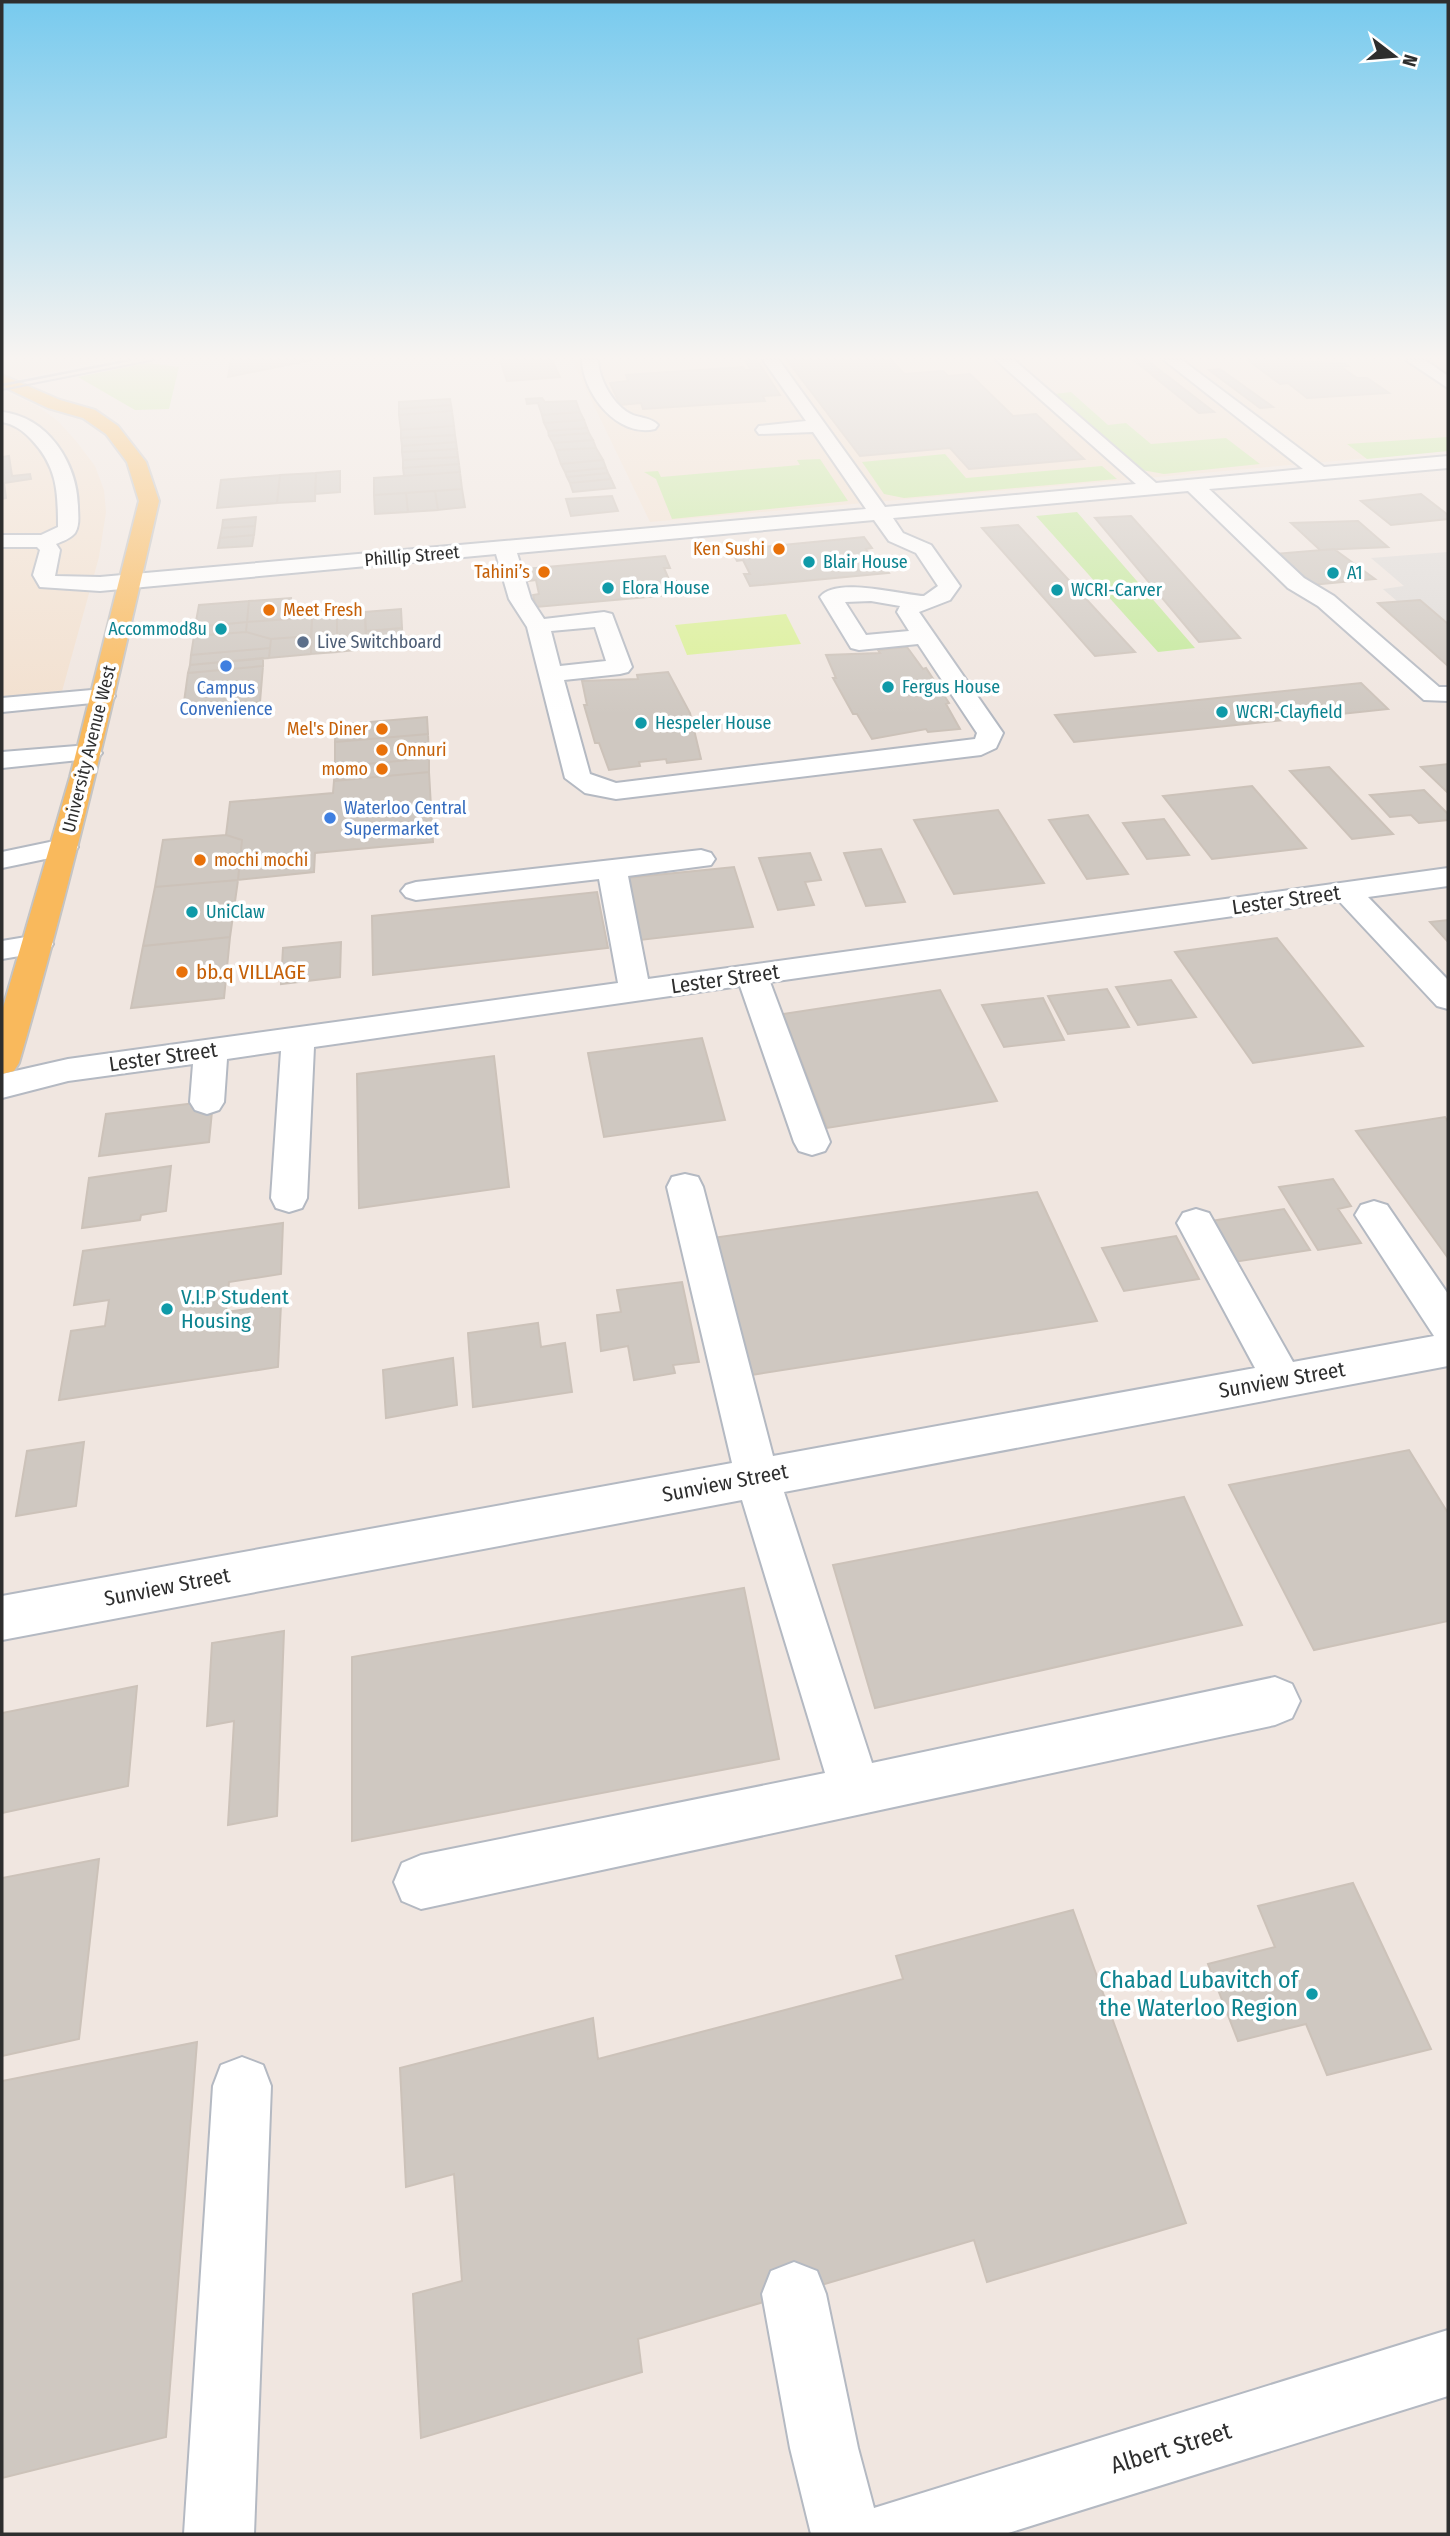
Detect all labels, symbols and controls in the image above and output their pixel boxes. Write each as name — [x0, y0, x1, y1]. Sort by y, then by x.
north arrow — [1359, 21, 1429, 91]
text: N — [1397, 52, 1422, 69]
place label: Ken Sushi — [693, 538, 765, 560]
street label: Phillip Street — [364, 541, 460, 571]
marker: Ken Sushi — [771, 541, 787, 557]
place label: Blair House — [823, 551, 908, 573]
marker: Blair House — [801, 554, 817, 570]
place label: Tahini’s — [474, 561, 530, 583]
place label: A1 — [1347, 562, 1363, 584]
marker: Tahini’s — [536, 564, 552, 580]
marker: A1 — [1325, 565, 1341, 581]
place label: Elora House — [622, 577, 710, 599]
place label: WCRI-Carver — [1071, 579, 1163, 601]
marker: Elora House — [600, 580, 616, 596]
marker: WCRI-Carver — [1049, 582, 1065, 598]
place label: Meet Fresh — [283, 599, 363, 621]
marker: Meet Fresh — [261, 602, 277, 618]
place label: Accommod8u — [108, 618, 207, 640]
marker: Accommod8u — [213, 621, 229, 637]
place label: Live Switchboard — [317, 631, 442, 653]
marker: Live Switchboard — [295, 634, 311, 650]
marker: Campus Convenience — [218, 658, 234, 674]
street label: University Avenue West — [58, 663, 120, 835]
place label: Fergus House — [902, 676, 1000, 698]
place label: Campus Convenience — [179, 677, 273, 720]
marker: Fergus House — [880, 679, 896, 695]
place label: WCRI-Clayfield — [1236, 701, 1343, 723]
marker: WCRI-Clayfield — [1214, 704, 1230, 720]
place label: Hespeler House — [655, 712, 771, 734]
marker: Hespeler House — [633, 715, 649, 731]
place label: Mel's Diner — [287, 718, 369, 740]
marker: Mel's Diner — [374, 721, 390, 737]
place label: Onnuri — [396, 739, 447, 761]
marker: Onnuri — [374, 742, 390, 758]
place label: momo — [321, 758, 368, 780]
marker: momo — [374, 761, 390, 777]
place label: Waterloo Central Supermarket — [344, 797, 467, 840]
marker: Waterloo Central Supermarket — [322, 810, 338, 826]
place label: mochi mochi — [214, 849, 308, 871]
marker: mochi mochi — [192, 852, 208, 868]
street label: Lester Street — [1230, 880, 1342, 920]
place label: UniClaw — [206, 901, 265, 923]
marker: UniClaw — [184, 904, 200, 920]
place label: bb.q VILLAGE — [196, 959, 306, 985]
street label: Lester Street — [669, 959, 781, 999]
marker: bb.q VILLAGE — [174, 964, 190, 980]
street label: Lester Street — [107, 1037, 219, 1077]
place label: V.I.P Student Housing — [181, 1284, 289, 1334]
marker: V.I.P Student Housing — [159, 1301, 175, 1317]
street label: Sunview Street — [1217, 1356, 1347, 1404]
street label: Sunview Street — [660, 1458, 790, 1508]
street label: Sunview Street — [102, 1562, 232, 1612]
place label: Chabad Lubavitch of the Waterloo Region — [1099, 1966, 1300, 2022]
marker: Chabad Lubavitch of the Waterloo Region — [1304, 1986, 1320, 2002]
street label: Albert Street — [1107, 2416, 1235, 2480]

